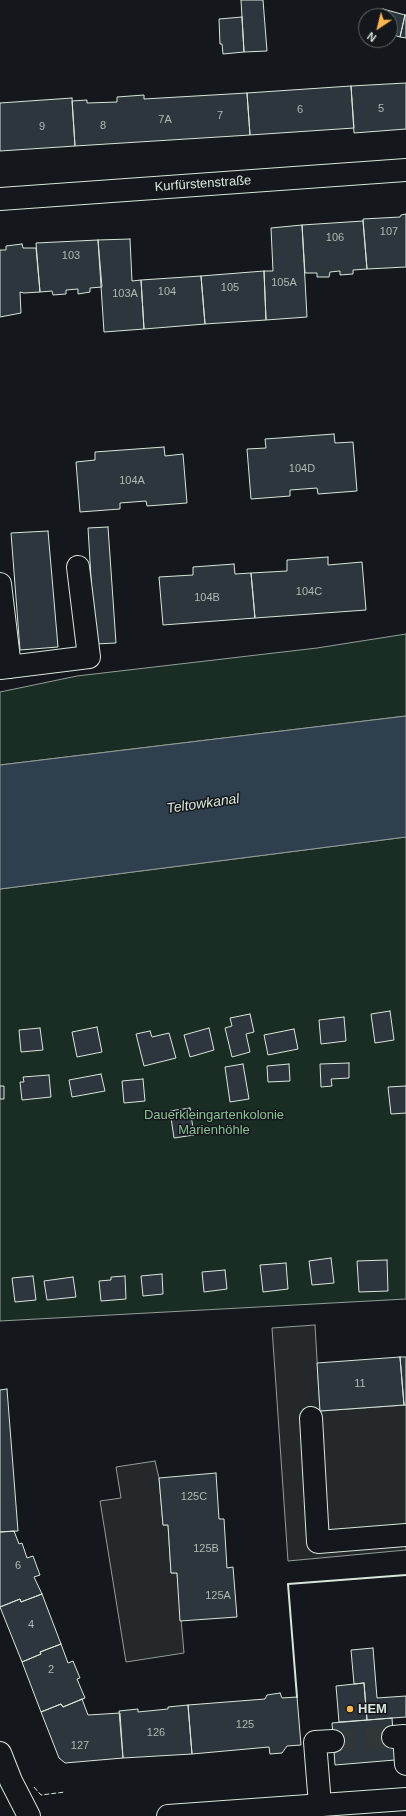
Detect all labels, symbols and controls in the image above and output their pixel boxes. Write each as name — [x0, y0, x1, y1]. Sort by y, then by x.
north arrow — [358, 8, 398, 48]
text: N — [365, 30, 378, 44]
house number: 5 — [378, 102, 384, 116]
house number: 6 — [297, 103, 303, 117]
house number: 7 — [217, 109, 223, 123]
house number: 7A — [158, 113, 172, 127]
house number: 8 — [100, 119, 106, 133]
house number: 9 — [39, 120, 45, 134]
street label: Kurfürstenstraße — [154, 173, 252, 195]
house number: 107 — [380, 225, 398, 239]
house number: 106 — [326, 231, 344, 245]
house number: 103 — [62, 249, 80, 263]
house number: 105A — [271, 276, 297, 290]
house number: 105 — [221, 281, 239, 295]
house number: 104 — [158, 285, 176, 299]
house number: 103A — [112, 287, 138, 301]
house number: 104D — [289, 462, 315, 476]
house number: 104A — [119, 474, 145, 488]
house number: 104C — [296, 585, 322, 599]
house number: 104B — [194, 591, 220, 605]
water label: Teltowkanal — [165, 791, 241, 817]
park label: Dauerkleingartenkolonie Marienhöhle — [144, 1107, 284, 1138]
house number: 11 — [354, 1377, 366, 1391]
house number: 125C — [181, 1490, 207, 1504]
house number: 125B — [193, 1542, 219, 1556]
house number: 6 — [15, 1559, 21, 1573]
house number: 125A — [205, 1589, 231, 1603]
house number: 4 — [28, 1618, 34, 1632]
house number: 2 — [48, 1663, 54, 1677]
place label: HEM — [358, 1701, 387, 1717]
marker: HEM — [345, 1704, 355, 1714]
house number: 125 — [236, 1718, 254, 1732]
house number: 126 — [147, 1726, 165, 1740]
house number: 127 — [71, 1739, 89, 1753]

